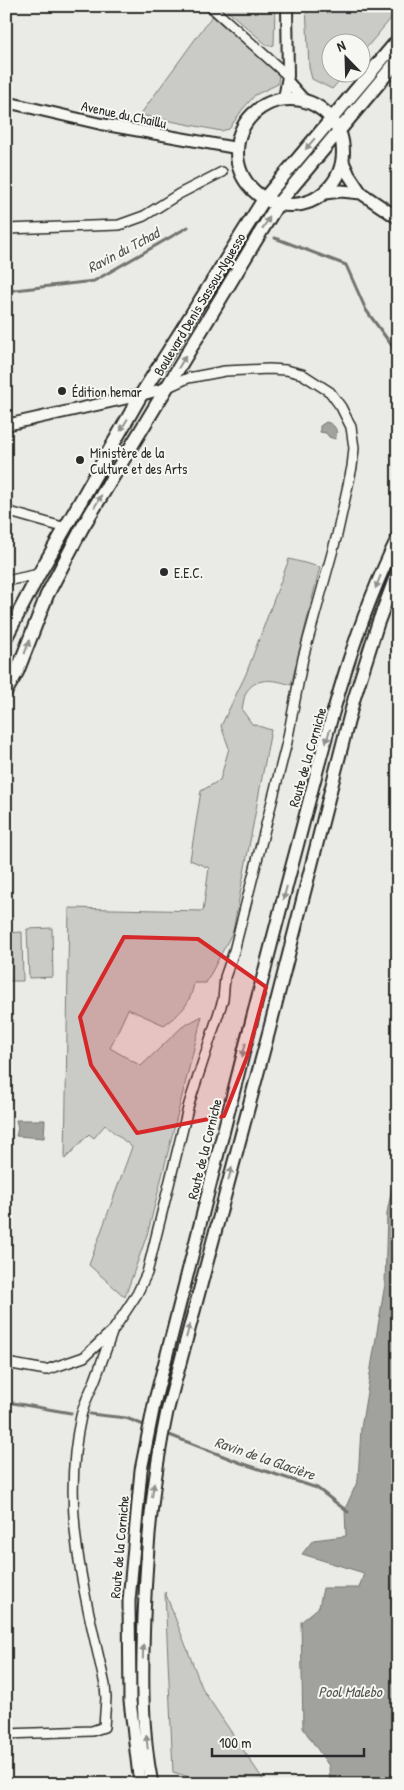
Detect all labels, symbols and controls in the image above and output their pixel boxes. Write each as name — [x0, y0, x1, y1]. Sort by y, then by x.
north arrow — [322, 32, 372, 82]
text: N — [334, 35, 348, 56]
street label: Avenue du Chaillu — [80, 96, 169, 132]
one-way arrow — [304, 138, 315, 151]
one-way arrow — [261, 216, 270, 230]
water label: Ravin du Tchad — [83, 221, 164, 278]
street label: Boulevard Denis Sassou-Nguesso — [149, 229, 250, 380]
one-way arrow — [177, 355, 186, 369]
place label: Édition hemar — [72, 382, 142, 401]
marker: Édition hemar — [56, 385, 68, 397]
one-way arrow — [120, 418, 128, 433]
place label: Ministère de la Culture et des Arts — [90, 443, 187, 478]
marker: Ministère de la Culture et des Arts — [74, 454, 86, 466]
one-way arrow — [94, 494, 102, 509]
place label: E.E.C. — [174, 563, 203, 582]
marker: E.E.C. — [158, 566, 170, 578]
one-way arrow — [374, 575, 382, 590]
one-way arrow — [23, 639, 31, 654]
street label: Route de la Corniche — [284, 704, 330, 809]
one-way arrow — [324, 729, 332, 744]
one-way arrow — [281, 885, 289, 900]
one-way arrow — [240, 1043, 248, 1058]
street label: Route de la Corniche — [182, 1096, 226, 1201]
one-way arrow — [226, 1167, 234, 1182]
one-way arrow — [184, 1324, 192, 1339]
water label: Ravin de la Glacière — [212, 1431, 319, 1485]
one-way arrow — [149, 1481, 157, 1497]
street label: Route de la Corniche — [105, 1494, 133, 1599]
one-way arrow — [139, 1643, 147, 1659]
water label: Pool Malebo — [318, 1681, 383, 1702]
scale bar — [212, 1725, 364, 1757]
text: 100 m — [219, 1732, 252, 1753]
one-way arrow — [143, 1734, 151, 1750]

